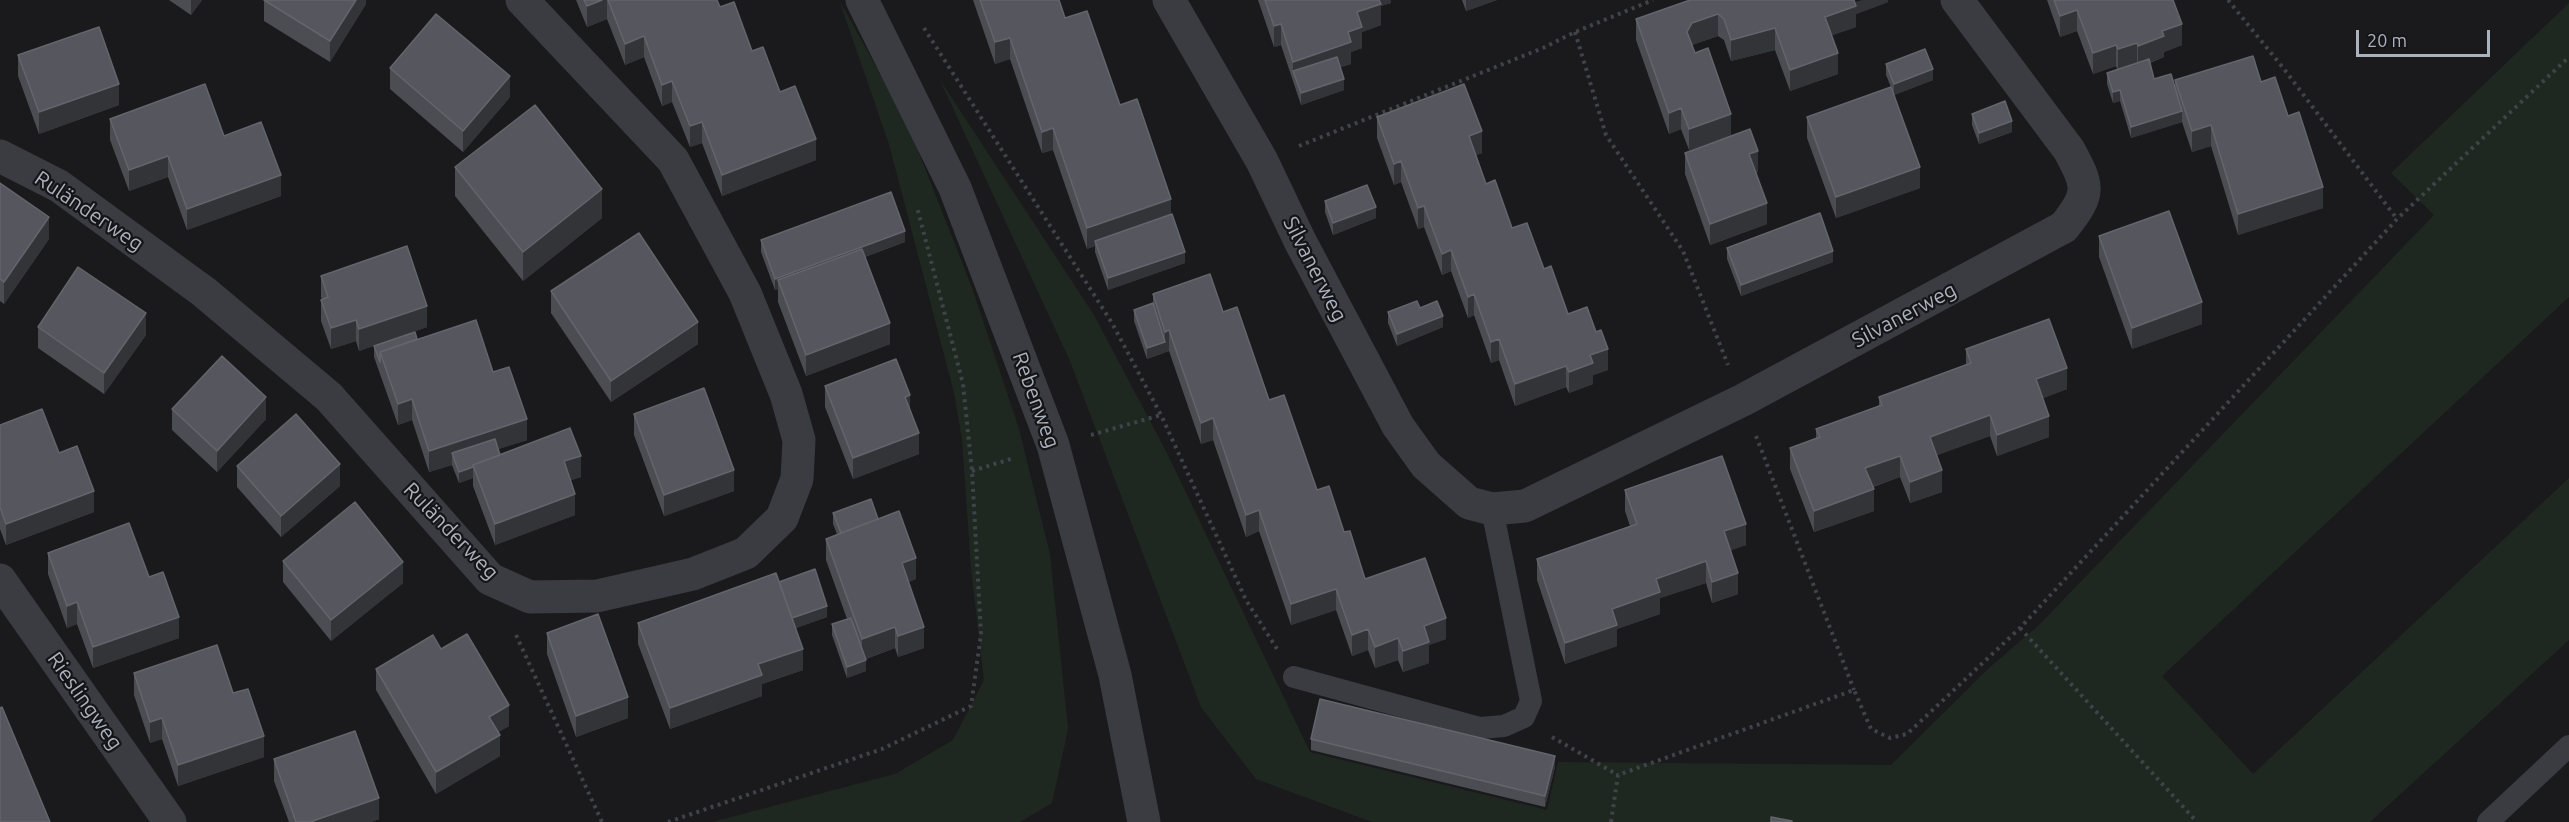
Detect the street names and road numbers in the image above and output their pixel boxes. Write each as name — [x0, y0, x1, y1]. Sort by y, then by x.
street label: Ruländerweg — [30, 165, 148, 257]
street label: Silvanerweg — [1278, 212, 1352, 326]
street label: Silvanerweg — [1848, 277, 1960, 353]
street label: Rebenweg — [1007, 349, 1065, 451]
street label: Ruländerweg — [398, 477, 504, 585]
street label: Rieslingweg — [42, 647, 128, 755]

